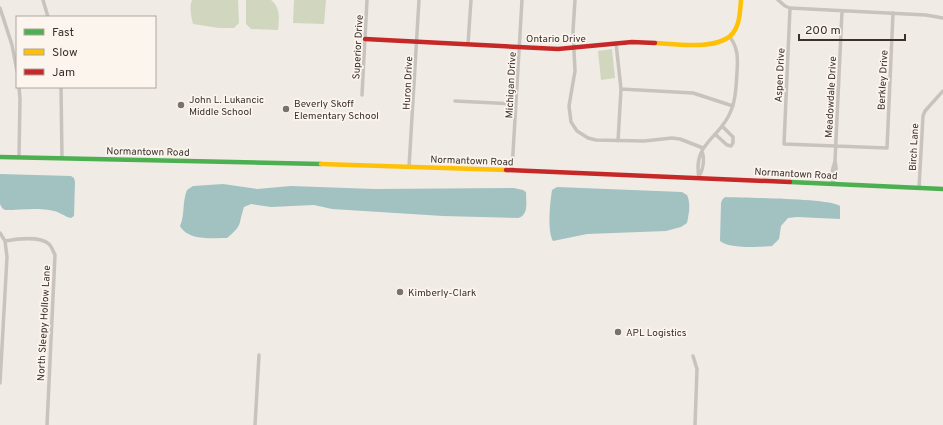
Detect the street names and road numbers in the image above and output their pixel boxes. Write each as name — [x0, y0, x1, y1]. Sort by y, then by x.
street label: Superior Drive — [350, 14, 367, 80]
street label: Ontario Drive — [526, 33, 586, 46]
street label: Aspen Drive — [773, 48, 788, 103]
street label: Berkley Drive — [875, 50, 892, 111]
street label: Michigan Drive — [503, 52, 520, 119]
street label: Huron Drive — [401, 56, 416, 110]
street label: Meadowdale Drive — [823, 56, 840, 138]
street label: Birch Lane — [907, 123, 922, 171]
street label: Normantown Road — [106, 145, 190, 160]
street label: Normantown Road — [430, 154, 514, 169]
street label: Normantown Road — [754, 166, 838, 183]
street label: North Sleepy Hollow Lane — [35, 265, 54, 381]

